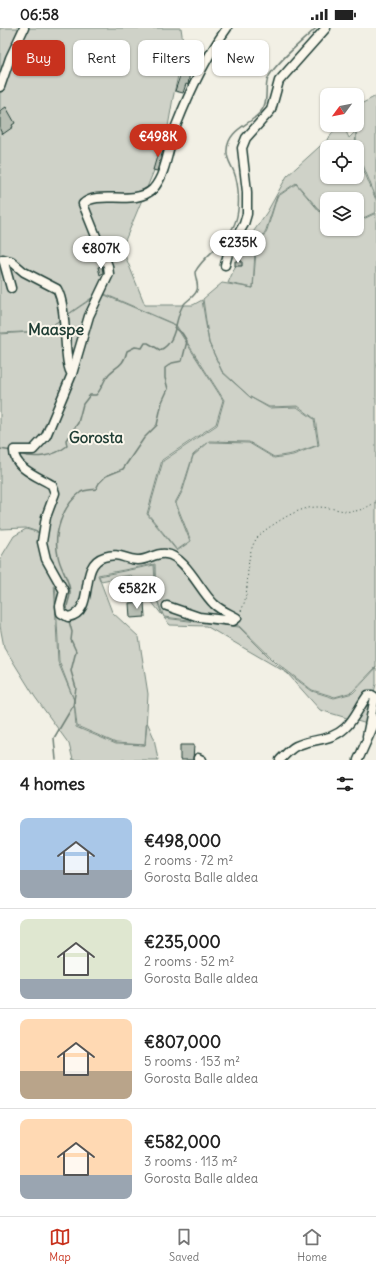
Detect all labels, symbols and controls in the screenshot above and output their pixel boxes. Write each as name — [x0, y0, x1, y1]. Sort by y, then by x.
text: 06:58 — [20, 5, 59, 24]
chip: Buy — [12, 40, 65, 76]
chip: Rent — [73, 40, 130, 76]
chip: Filters — [138, 40, 204, 76]
chip: New — [212, 40, 269, 76]
north arrow — [320, 88, 364, 132]
map controls — [320, 88, 364, 236]
pin: €498K — [130, 124, 186, 158]
text: €498K — [139, 128, 177, 145]
button: locate — [320, 140, 364, 184]
button: layers — [320, 192, 364, 236]
pin: €235K — [210, 230, 266, 264]
text: €235K — [219, 234, 257, 251]
pin: €807K — [73, 236, 129, 270]
text: €807K — [82, 240, 120, 257]
district label: Maaspe — [28, 319, 84, 340]
district label: Gorosta — [69, 428, 123, 447]
pin: €582K — [109, 576, 165, 610]
text: €582K — [118, 580, 156, 597]
text: 4 homes — [20, 773, 85, 795]
icon: filters — [334, 773, 356, 795]
text: €498,000 — [144, 830, 221, 852]
icon: home — [52, 834, 100, 882]
text: 2 rooms · 72 m² — [144, 852, 233, 869]
text: Gorosta Balle aldea — [144, 869, 258, 886]
text: €235,000 — [144, 931, 221, 953]
icon: home — [52, 935, 100, 983]
text: 2 rooms · 52 m² — [144, 953, 234, 970]
text: Gorosta Balle aldea — [144, 970, 258, 987]
text: €807,000 — [144, 1031, 221, 1053]
icon: home — [52, 1035, 100, 1083]
text: 5 rooms · 153 m² — [144, 1053, 240, 1070]
text: Gorosta Balle aldea — [144, 1070, 258, 1087]
text: €582,000 — [144, 1131, 221, 1153]
icon: home — [52, 1135, 100, 1183]
text: 3 rooms · 113 m² — [144, 1153, 238, 1170]
text: Gorosta Balle aldea — [144, 1170, 258, 1187]
tab: Map — [49, 1226, 71, 1264]
tab: Saved — [169, 1226, 199, 1264]
tab: Home — [297, 1226, 327, 1264]

